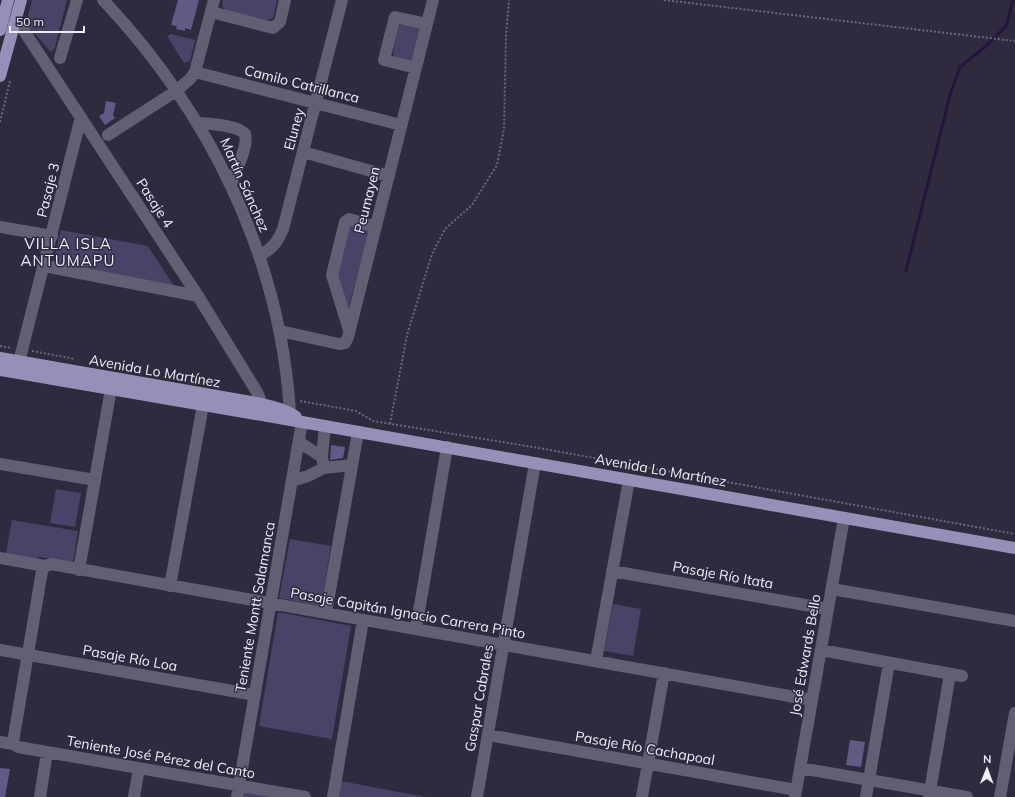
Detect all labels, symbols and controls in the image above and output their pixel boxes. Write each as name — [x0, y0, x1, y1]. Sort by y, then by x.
scale bar — [10, 8, 84, 34]
text: 50 m — [16, 14, 44, 29]
street label: Camilo Catrillanca — [243, 61, 361, 107]
street label: Eluney — [280, 105, 308, 152]
street label: Martín Sánchez — [216, 135, 274, 235]
street label: Pasaje 3 — [33, 161, 63, 219]
street label: Peumayen — [350, 165, 384, 235]
street label: Pasaje 4 — [132, 175, 178, 232]
district label: VILLA ISLA ANTUMAPU — [21, 234, 115, 270]
street label: Avenida Lo Martínez — [88, 351, 222, 391]
street label: Avenida Lo Martínez — [594, 450, 728, 490]
street label: Teniente Montt Salamanca — [231, 520, 279, 694]
street label: Pasaje Río Itata — [671, 557, 775, 593]
street label: Pasaje Capitán Ignacio Carrera Pinto — [289, 583, 527, 643]
street label: José Edwards Bello — [785, 593, 825, 717]
street label: Pasaje Río Loa — [81, 641, 179, 675]
street label: Gaspar Cabrales — [461, 643, 497, 753]
street label: Pasaje Río Cachapoal — [574, 727, 716, 769]
street label: Teniente José Pérez del Canto — [65, 732, 257, 782]
north arrow — [967, 749, 1007, 789]
text: N — [983, 752, 991, 766]

